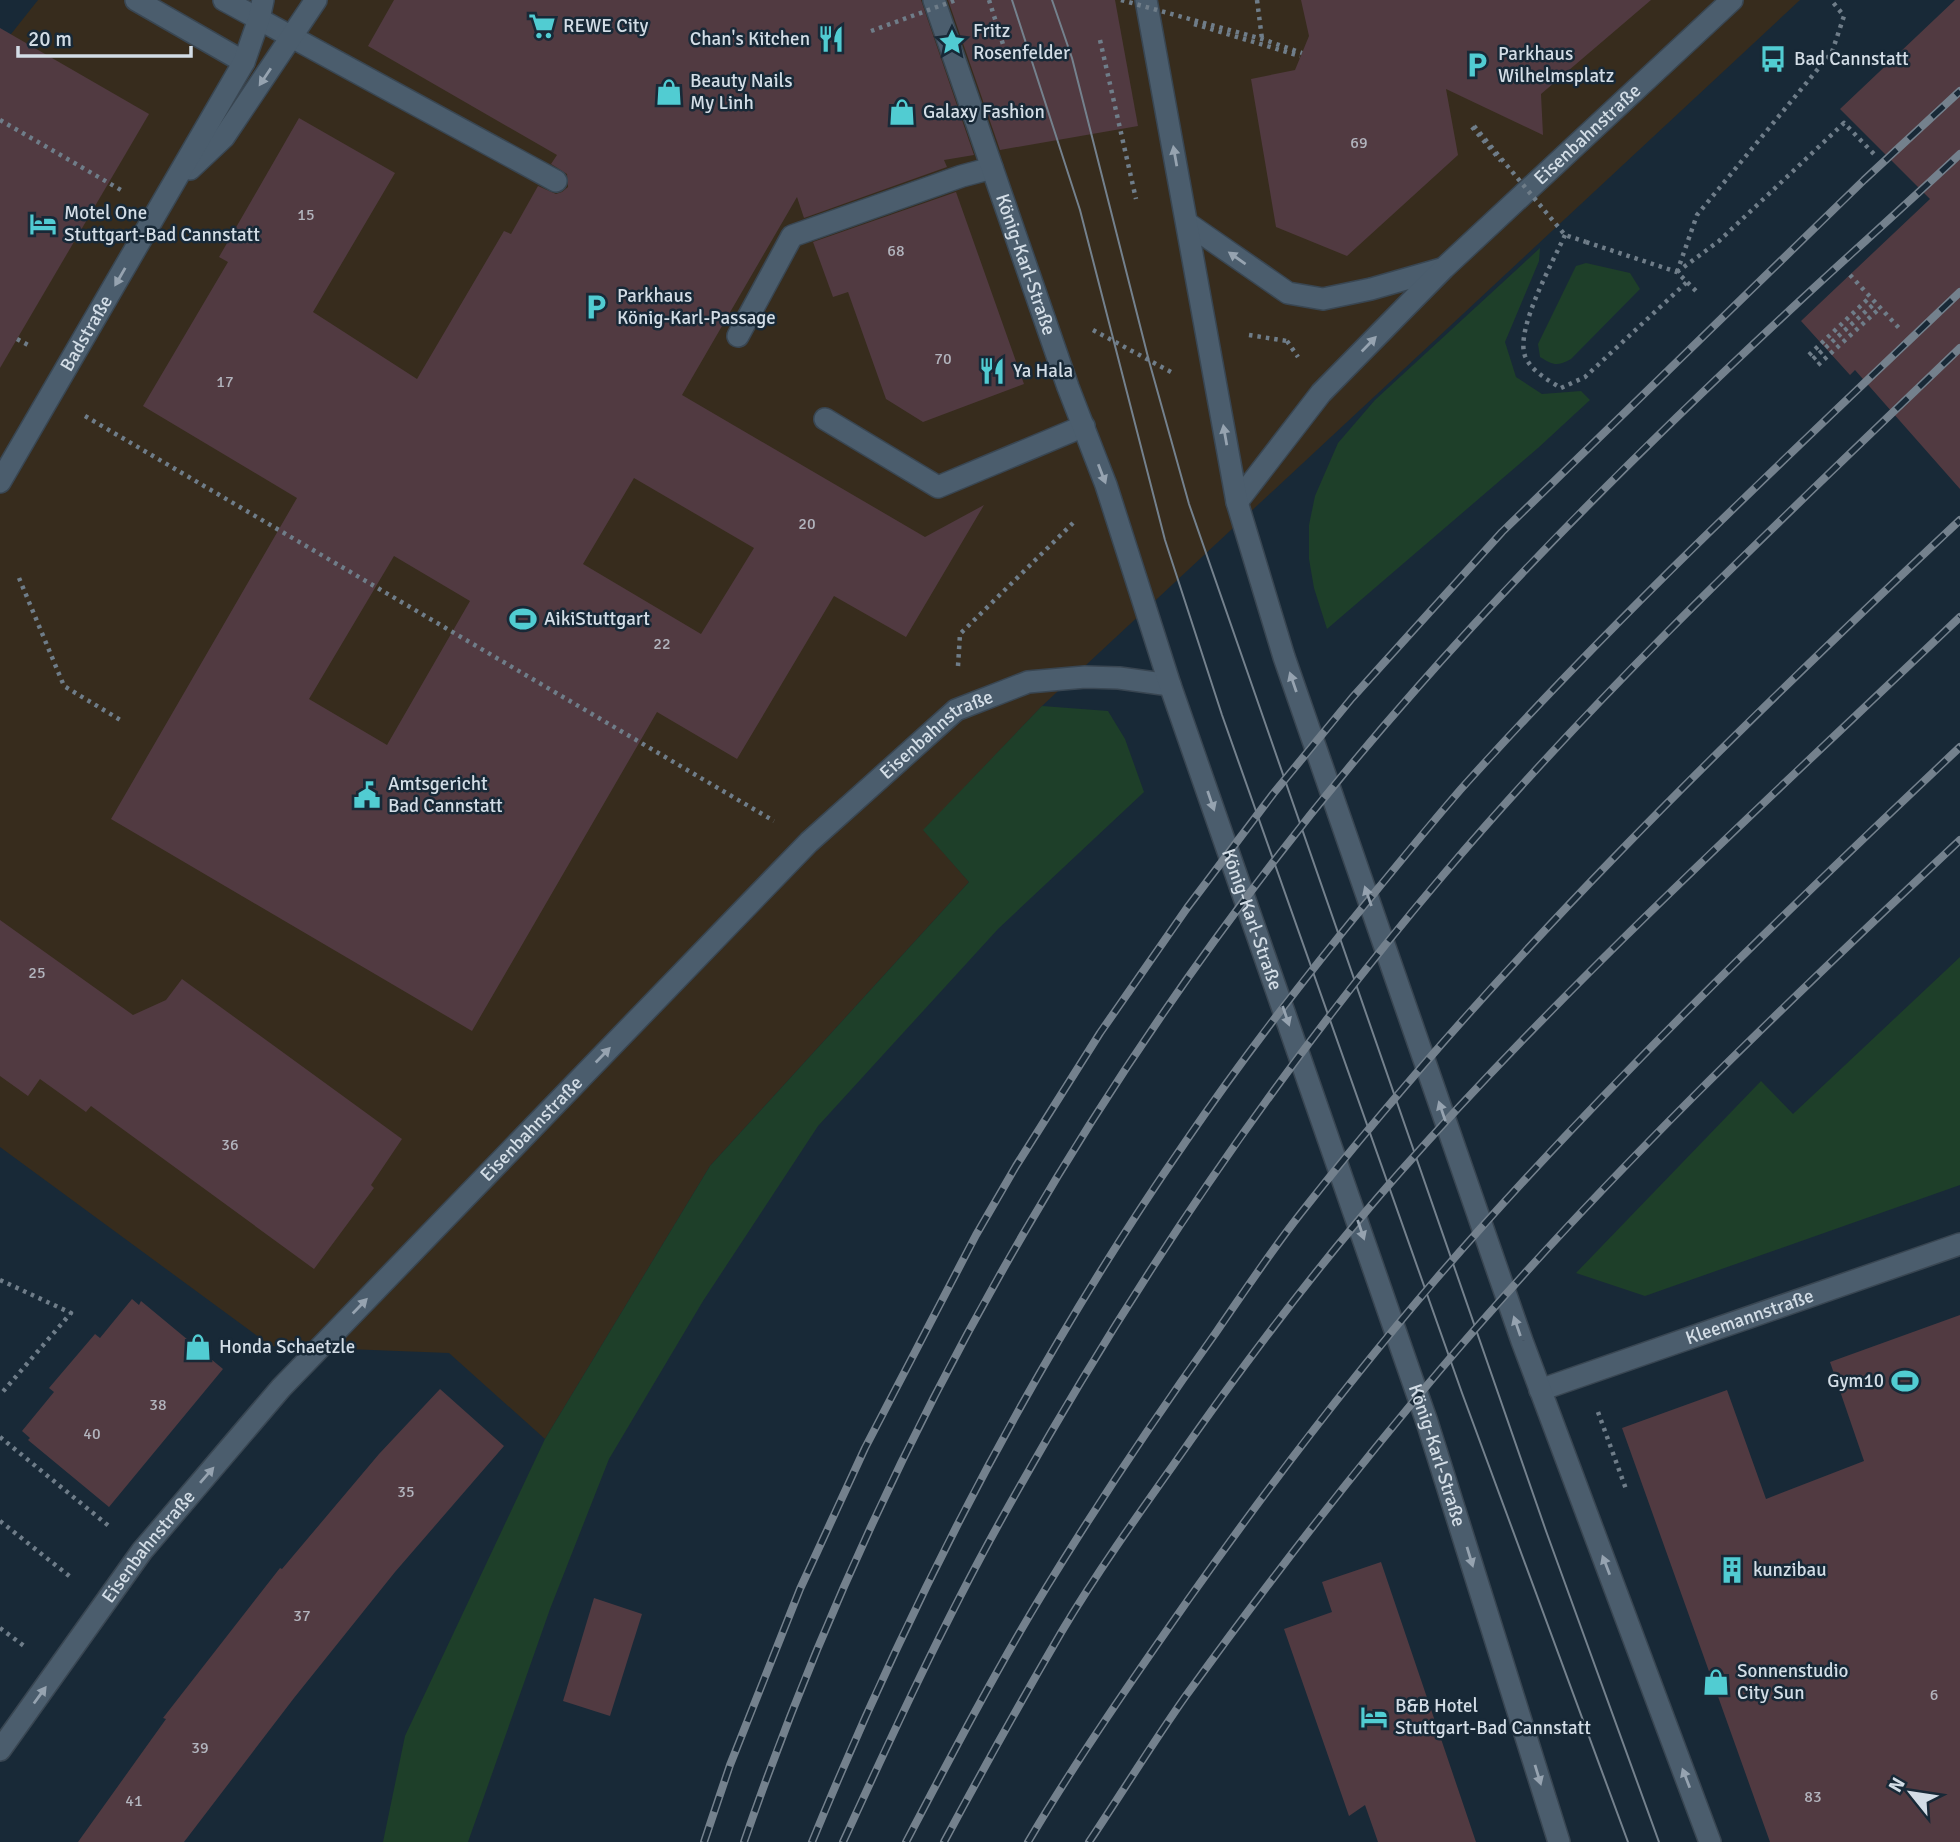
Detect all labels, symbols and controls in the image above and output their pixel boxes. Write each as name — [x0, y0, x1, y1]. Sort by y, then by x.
supermarket icon: REWE City — [527, 11, 557, 41]
scale bar — [18, 14, 191, 58]
place label: REWE City — [563, 14, 648, 38]
place label: Fritz Rosenfelder — [973, 19, 1070, 65]
restaurant icon: Chan's Kitchen — [816, 24, 846, 54]
text: 20 m — [28, 26, 72, 52]
place label: Chan's Kitchen — [690, 27, 810, 51]
place icon: Fritz Rosenfelder — [937, 27, 967, 57]
place label: Parkhaus Wilhelmsplatz — [1498, 42, 1614, 88]
bus stop icon: Bad Cannstatt — [1758, 44, 1788, 74]
place label: Bad Cannstatt — [1794, 47, 1909, 71]
parking icon: Parkhaus Wilhelmsplatz — [1462, 50, 1492, 80]
one-way arrow — [259, 68, 272, 87]
place label: Beauty Nails My Linh — [690, 69, 792, 115]
shop icon: Beauty Nails My Linh — [654, 77, 684, 107]
street label: Eisenbahnstraße — [1529, 79, 1646, 190]
shop icon: Galaxy Fashion — [887, 97, 917, 127]
place label: Galaxy Fashion — [923, 100, 1045, 124]
house number: 69 — [1350, 133, 1368, 153]
one-way arrow — [1169, 145, 1180, 167]
street label: König-Karl-Straße — [990, 191, 1061, 339]
place label: Motel One Stuttgart-Bad Cannstatt — [64, 201, 260, 247]
house number: 15 — [297, 205, 315, 225]
hotel icon: Motel One Stuttgart-Bad Cannstatt — [28, 209, 58, 239]
house number: 68 — [887, 241, 905, 261]
one-way arrow — [1228, 251, 1246, 265]
one-way arrow — [113, 268, 126, 287]
place label: Parkhaus König-Karl-Passage — [617, 284, 776, 330]
street label: Badstraße — [55, 291, 118, 376]
parking icon: Parkhaus König-Karl-Passage — [581, 292, 611, 322]
one-way arrow — [1361, 336, 1377, 353]
house number: 70 — [934, 349, 952, 369]
restaurant icon: Ya Hala — [977, 356, 1007, 386]
place label: Ya Hala — [1013, 359, 1073, 383]
house number: 17 — [216, 372, 234, 392]
one-way arrow — [1219, 424, 1230, 446]
one-way arrow — [1096, 463, 1107, 484]
house number: 20 — [798, 514, 816, 534]
sports icon: AikiStuttgart — [508, 604, 538, 634]
place label: AikiStuttgart — [544, 607, 650, 631]
house number: 22 — [653, 634, 671, 654]
one-way arrow — [1287, 671, 1298, 692]
street label: Eisenbahnstraße — [875, 685, 997, 785]
place label: Amtsgericht Bad Cannstatt — [388, 772, 503, 818]
public building icon: Amtsgericht Bad Cannstatt — [352, 780, 382, 810]
one-way arrow — [1206, 790, 1217, 811]
street label: König-Karl-Straße — [1216, 846, 1288, 993]
one-way arrow — [1362, 886, 1373, 907]
house number: 25 — [28, 963, 46, 983]
one-way arrow — [1281, 1005, 1292, 1026]
one-way arrow — [595, 1047, 611, 1064]
street label: Eisenbahnstraße — [475, 1071, 588, 1187]
one-way arrow — [1436, 1101, 1447, 1122]
house number: 36 — [221, 1135, 239, 1155]
one-way arrow — [1356, 1220, 1367, 1241]
street label: Kleemannstraße — [1682, 1284, 1817, 1350]
one-way arrow — [352, 1298, 369, 1315]
one-way arrow — [1511, 1316, 1522, 1337]
shop icon: Honda Schaetzle — [183, 1332, 213, 1362]
place label: Honda Schaetzle — [219, 1335, 355, 1359]
sports icon: Gym10 — [1890, 1366, 1920, 1396]
place label: Gym10 — [1827, 1369, 1884, 1393]
street label: König-Karl-Straße — [1403, 1381, 1471, 1530]
house number: 38 — [149, 1395, 167, 1415]
house number: 40 — [83, 1424, 101, 1444]
one-way arrow — [199, 1466, 214, 1483]
house number: 35 — [397, 1482, 415, 1502]
street label: Eisenbahnstraße — [97, 1485, 201, 1608]
one-way arrow — [1465, 1547, 1475, 1568]
one-way arrow — [1600, 1555, 1611, 1576]
building icon: kunzibau — [1717, 1555, 1747, 1585]
place label: kunzibau — [1753, 1558, 1827, 1582]
house number: 37 — [293, 1606, 311, 1626]
place label: Sonnenstudio City Sun — [1737, 1659, 1849, 1705]
shop icon: Sonnenstudio City Sun — [1701, 1667, 1731, 1697]
house number: 6 — [1930, 1685, 1938, 1705]
one-way arrow — [33, 1686, 47, 1704]
place label: B&B Hotel Stuttgart-Bad Cannstatt — [1395, 1694, 1591, 1740]
hotel icon: B&B Hotel Stuttgart-Bad Cannstatt — [1359, 1702, 1389, 1732]
house number: 39 — [191, 1738, 209, 1758]
north arrow — [1876, 1758, 1946, 1828]
one-way arrow — [1533, 1764, 1543, 1785]
one-way arrow — [1681, 1768, 1692, 1789]
text: N — [1883, 1773, 1911, 1797]
house number: 83 — [1804, 1787, 1822, 1807]
house number: 41 — [125, 1791, 143, 1811]

